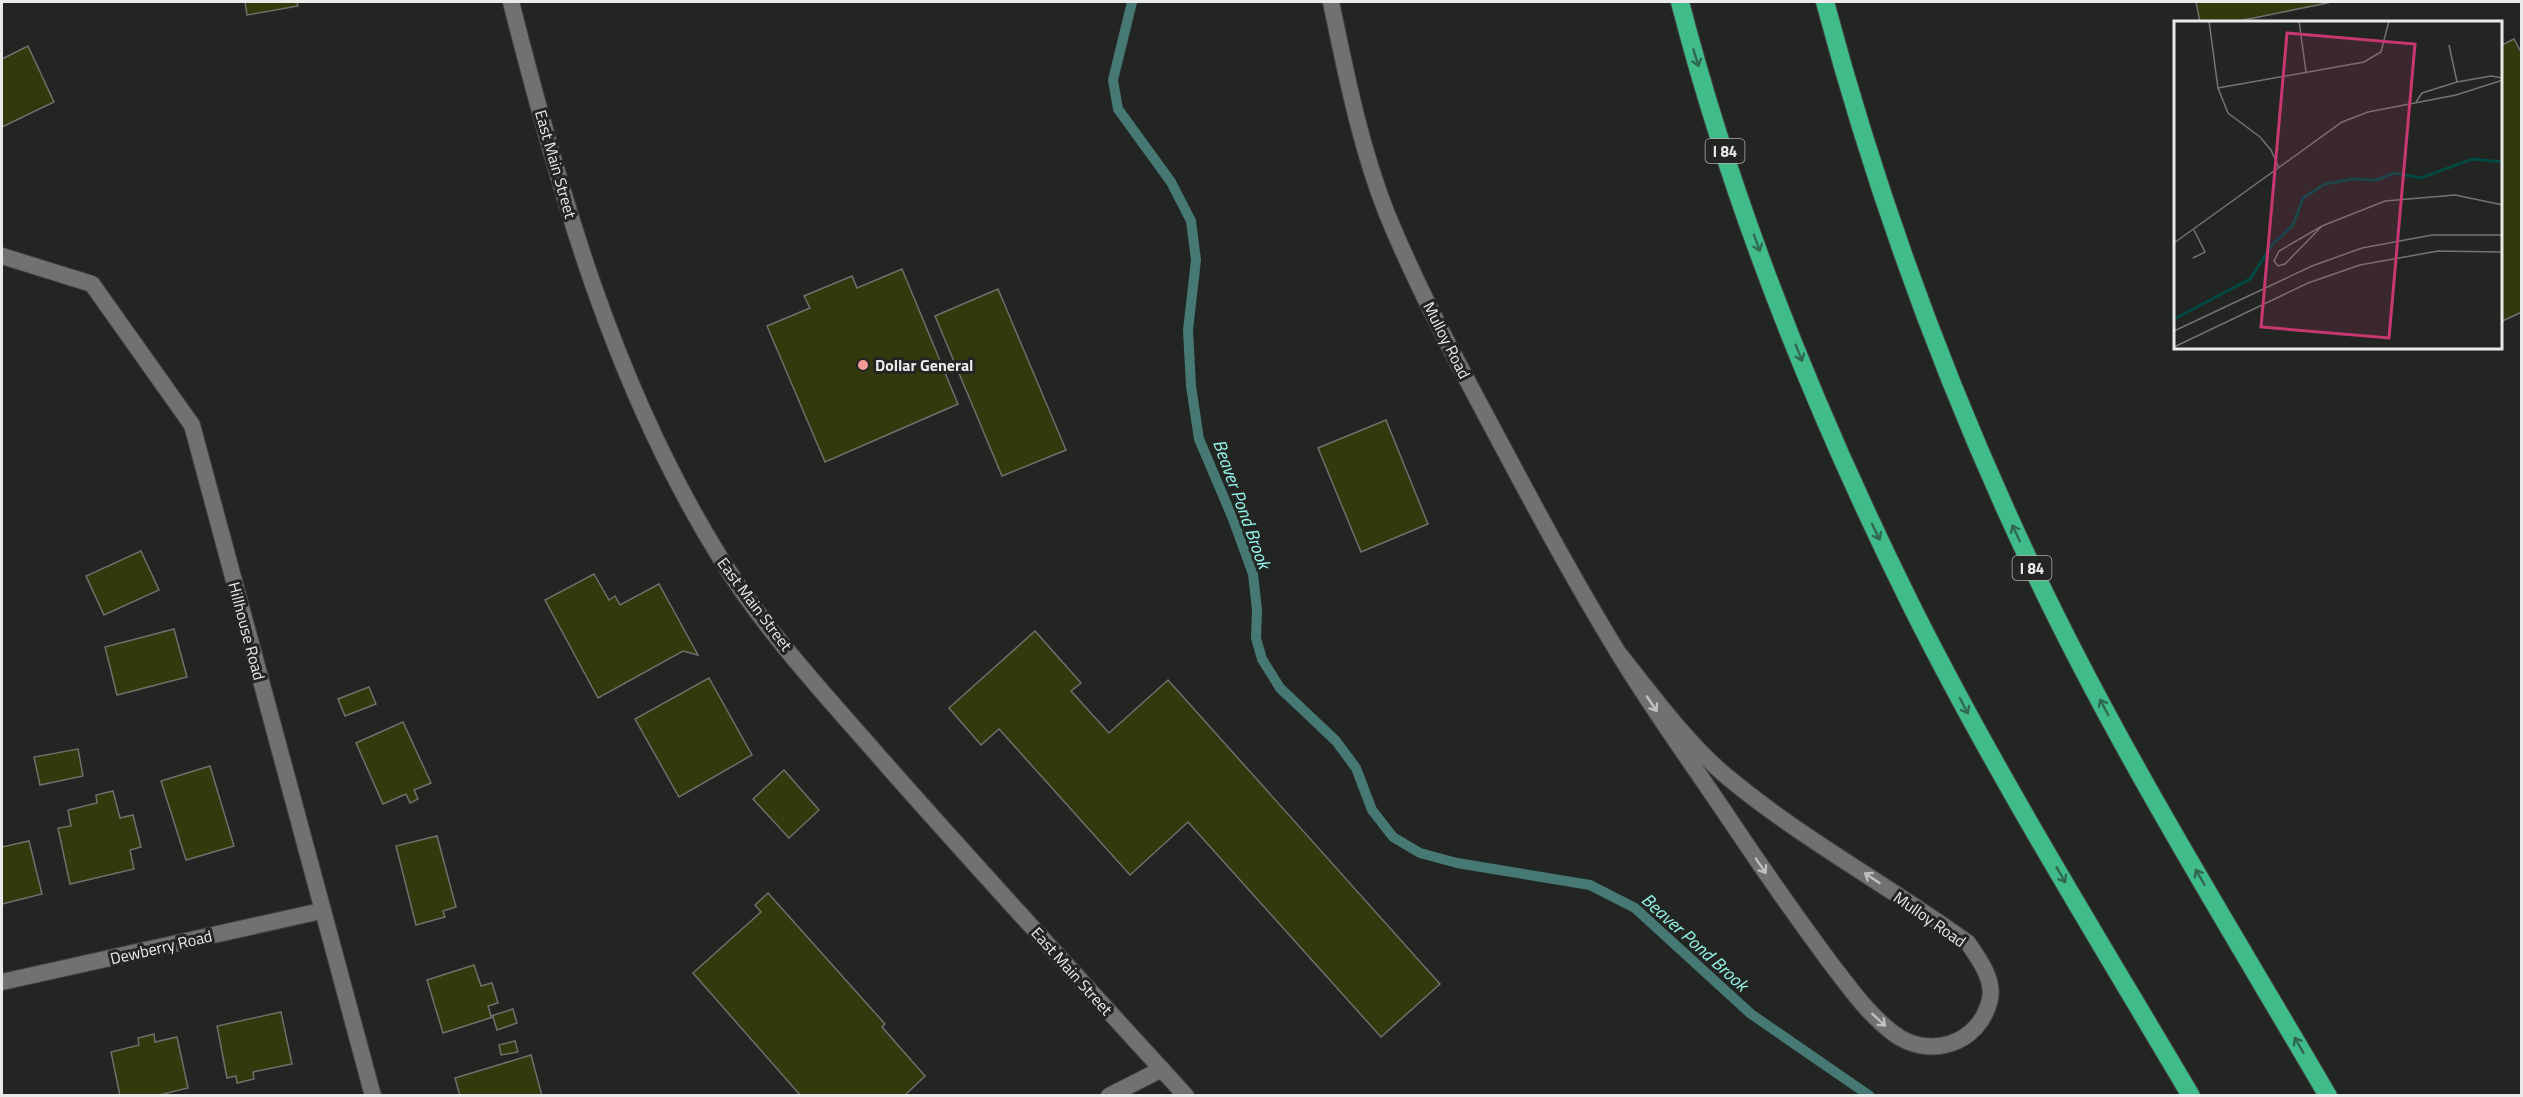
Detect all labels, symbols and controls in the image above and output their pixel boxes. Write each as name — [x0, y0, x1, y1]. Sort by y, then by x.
inset map — [2174, 21, 2502, 350]
one-way arrow — [1691, 48, 1702, 67]
street label: East Main Street — [529, 107, 583, 221]
road number: I 84 — [1706, 139, 1744, 163]
one-way arrow — [1752, 233, 1763, 252]
street label: Mulloy Road — [1417, 297, 1477, 383]
one-way arrow — [1794, 343, 1805, 361]
place label: Dollar General — [875, 353, 973, 377]
marker: Dollar General — [856, 358, 870, 372]
water label: Beaver Pond Brook — [1206, 436, 1279, 574]
one-way arrow — [1871, 522, 1883, 540]
one-way arrow — [2010, 525, 2022, 543]
street label: East Main Street — [712, 552, 798, 656]
road number: I 84 — [2012, 556, 2052, 580]
street label: Hillhouse Road — [222, 579, 272, 683]
one-way arrow — [1646, 695, 1658, 712]
one-way arrow — [1959, 696, 1970, 714]
one-way arrow — [2097, 699, 2109, 717]
one-way arrow — [1755, 857, 1767, 873]
one-way arrow — [2055, 866, 2067, 883]
one-way arrow — [2193, 869, 2205, 886]
one-way arrow — [1864, 872, 1881, 884]
street label: Mulloy Road — [1889, 885, 1971, 953]
water label: Beaver Pond Brook — [1635, 886, 1756, 999]
street label: East Main Street — [1026, 921, 1119, 1021]
street label: Dewberry Road — [108, 924, 214, 970]
one-way arrow — [1872, 1013, 1887, 1028]
one-way arrow — [2292, 1037, 2304, 1054]

